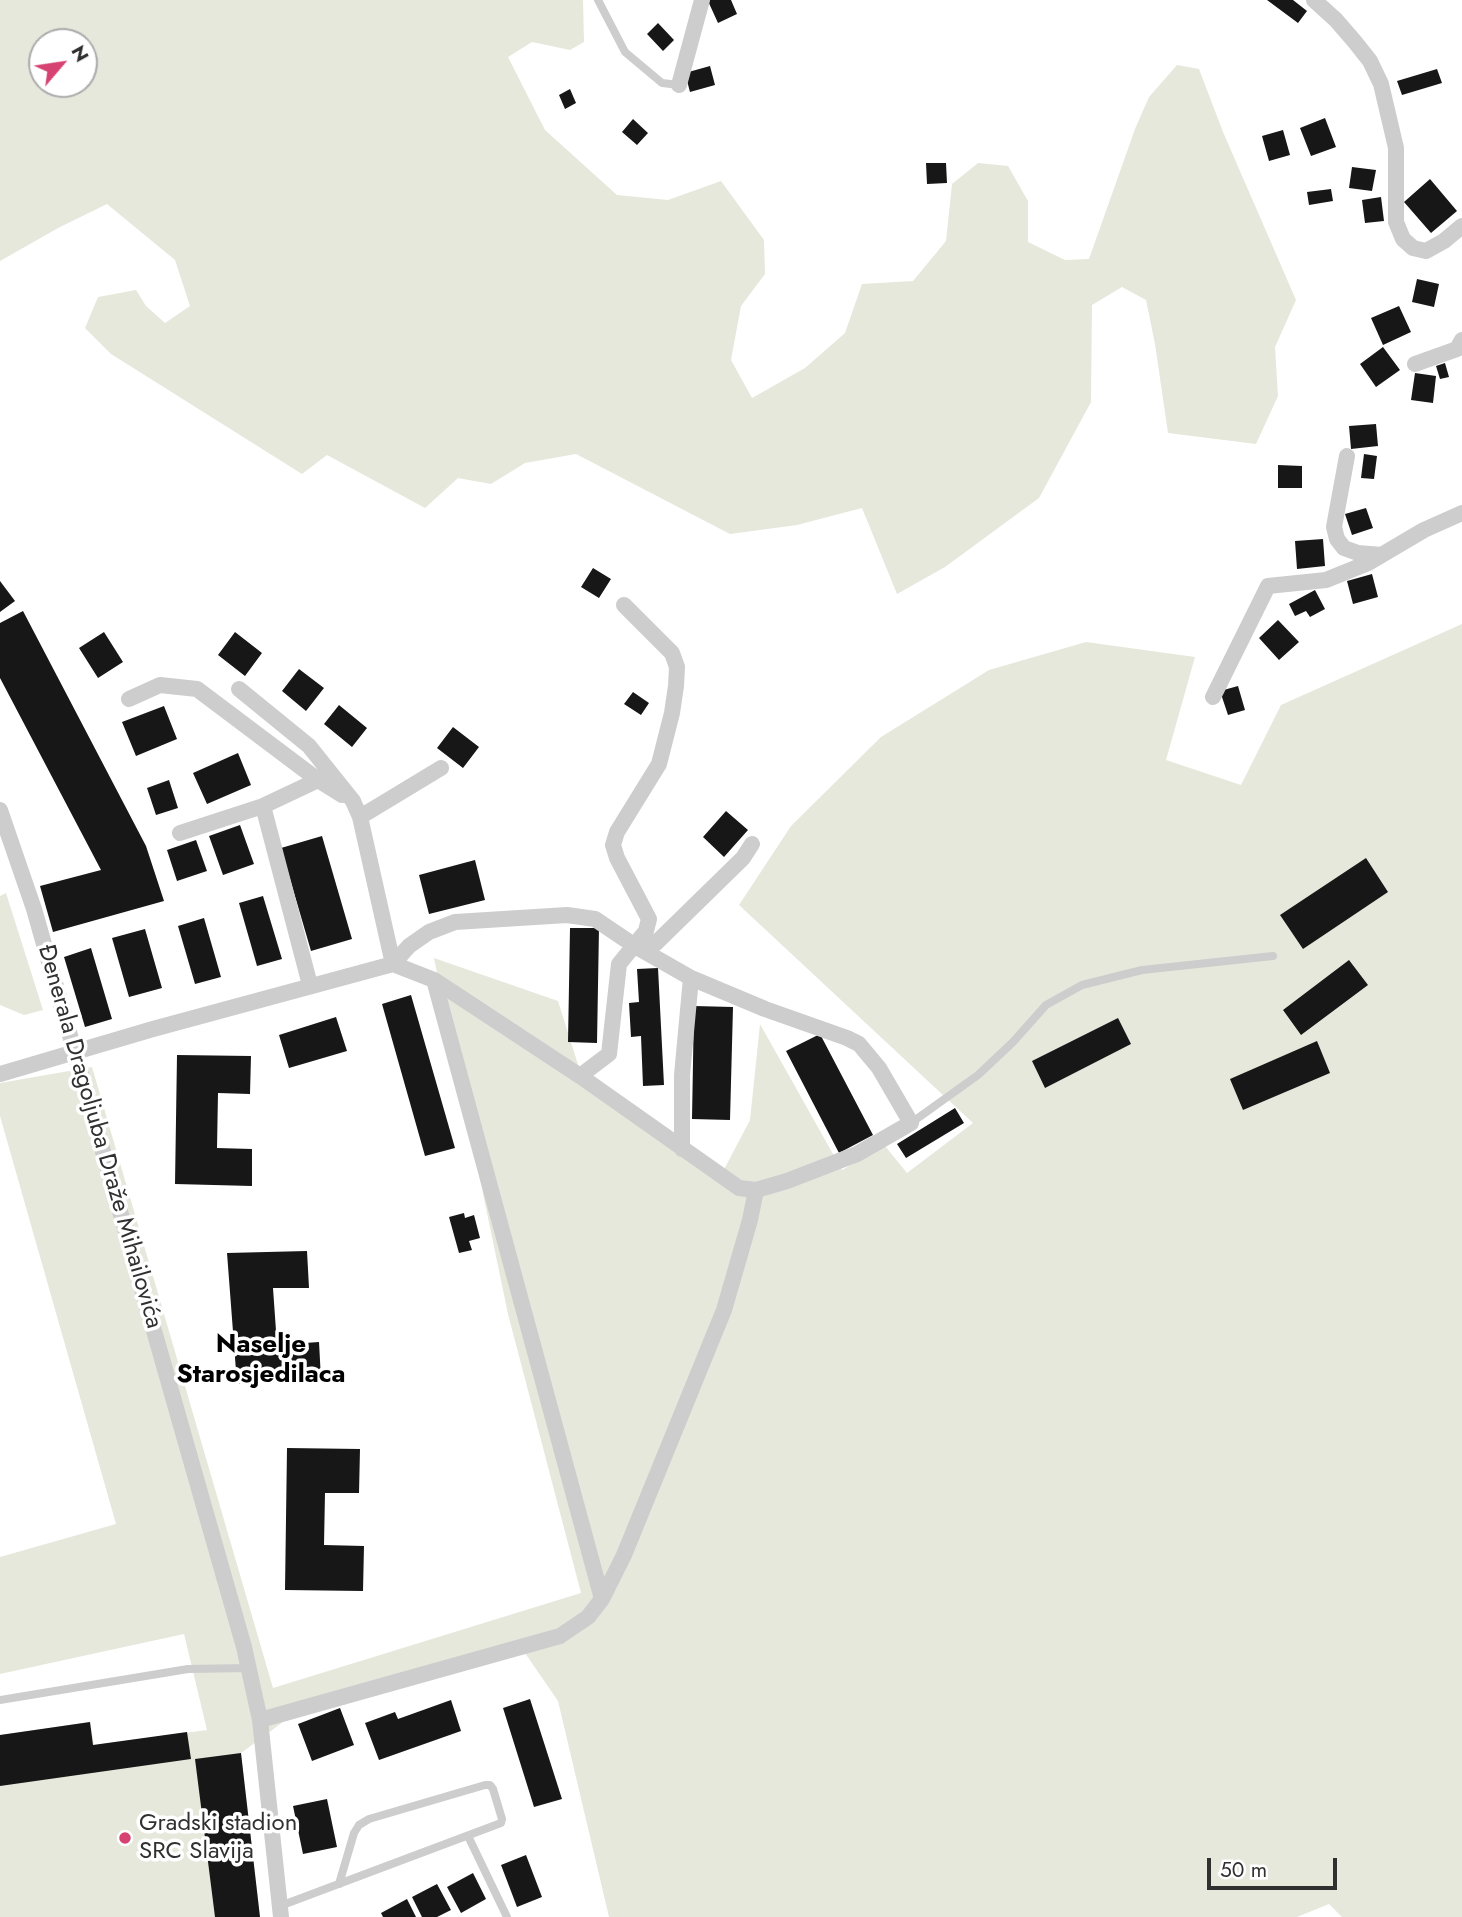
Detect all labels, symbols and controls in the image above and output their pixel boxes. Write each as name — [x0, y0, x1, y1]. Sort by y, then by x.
north arrow — [28, 28, 98, 98]
text: N — [65, 40, 96, 67]
street label: Đenerala Dragoljuba Draže Mihailovića — [30, 942, 168, 1332]
district label: Naselje Starosjedilaca — [176, 1330, 346, 1392]
place label: Gradski stadion SRC Slavija — [139, 1810, 297, 1866]
marker: Gradski stadion SRC Slavija — [117, 1830, 133, 1846]
scale bar — [1210, 1843, 1340, 1887]
text: 50 m — [1220, 1855, 1267, 1885]

